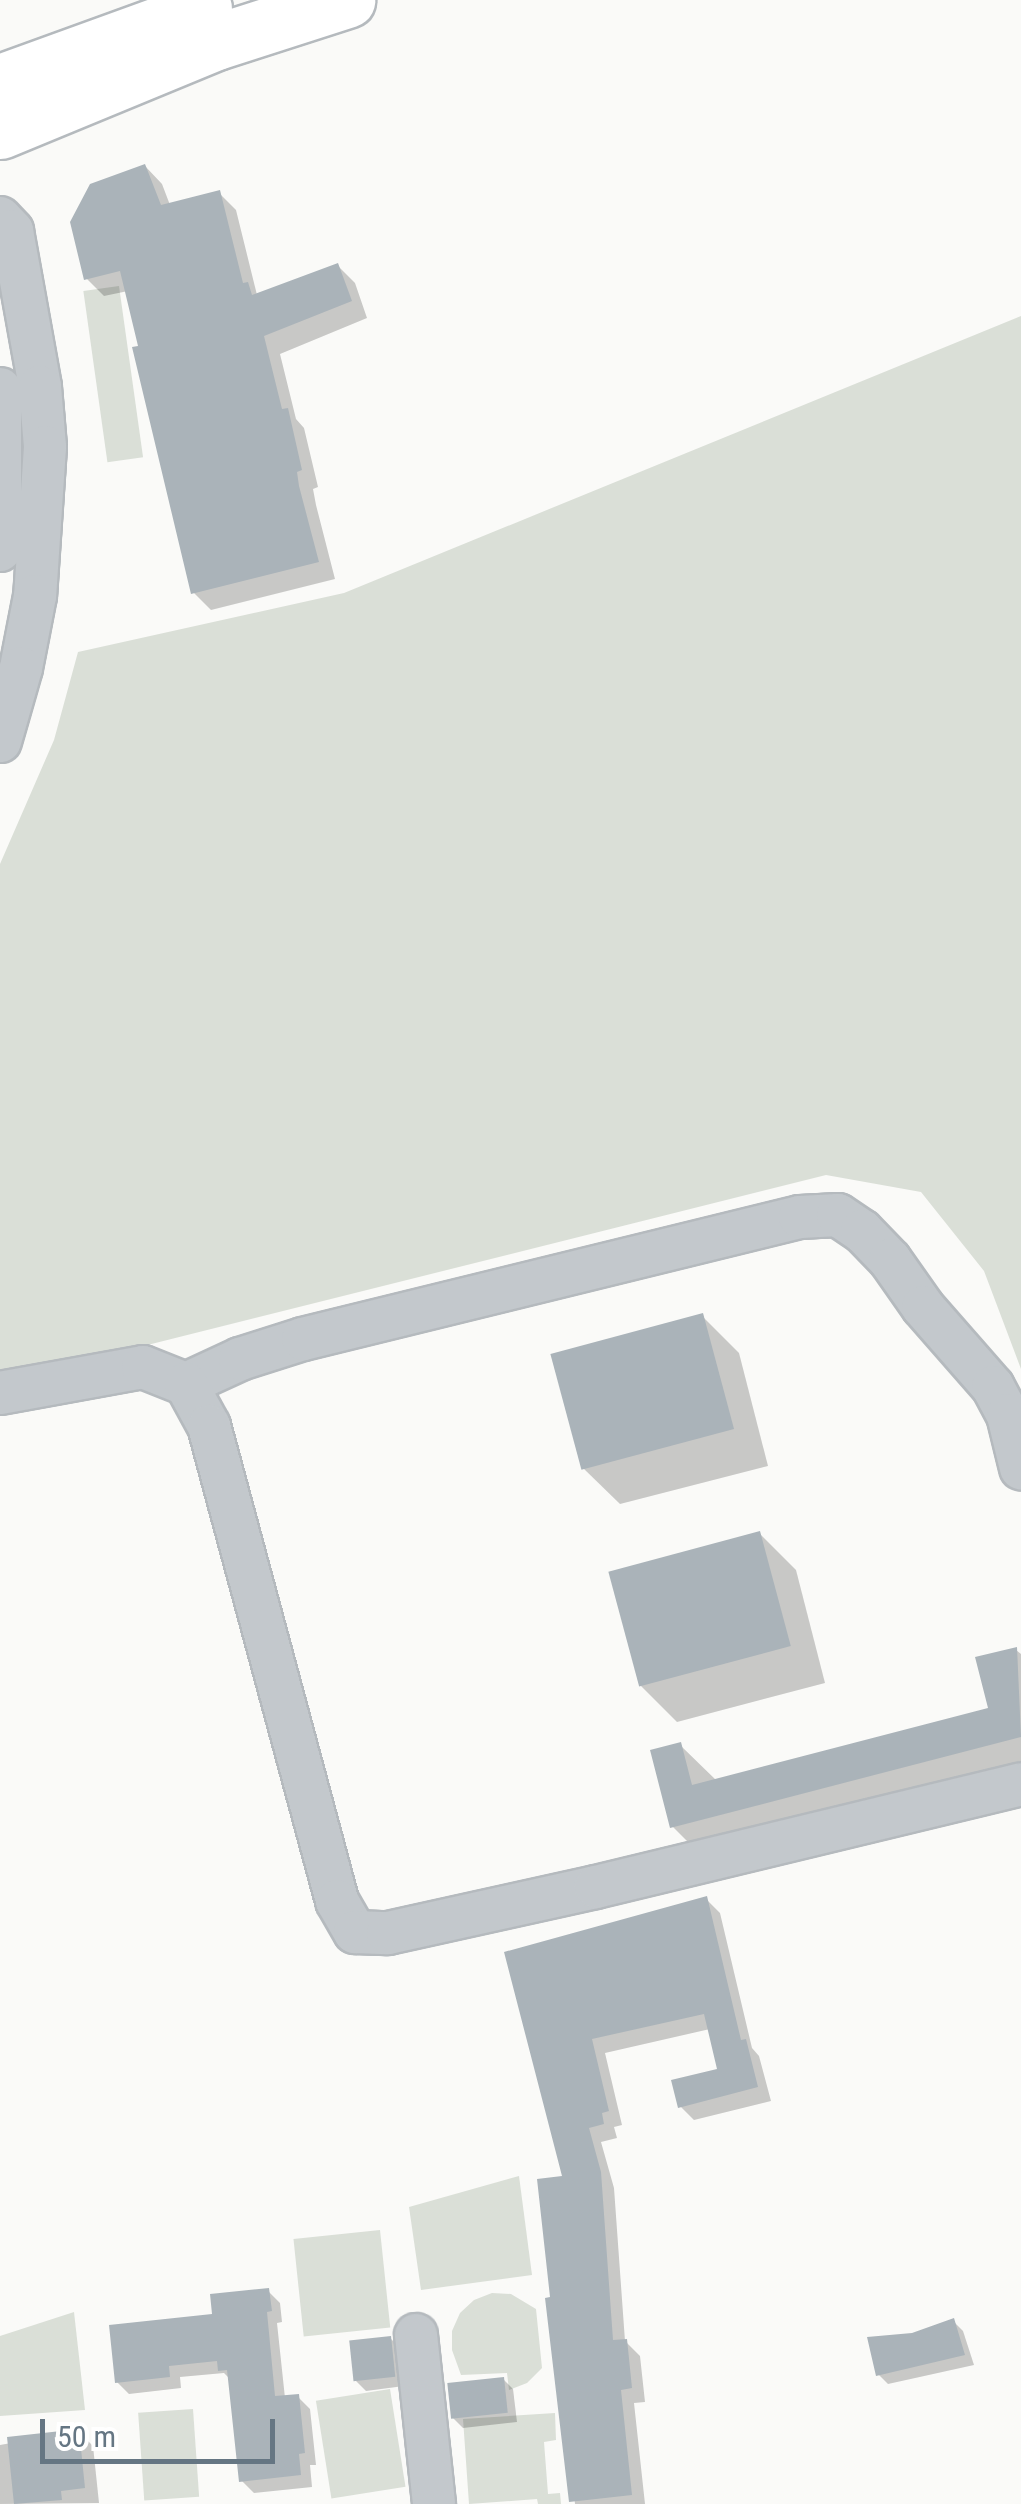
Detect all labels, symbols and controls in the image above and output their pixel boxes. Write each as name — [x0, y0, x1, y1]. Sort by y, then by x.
scale bar — [45, 2399, 280, 2461]
text: 50 m — [57, 2419, 116, 2454]

